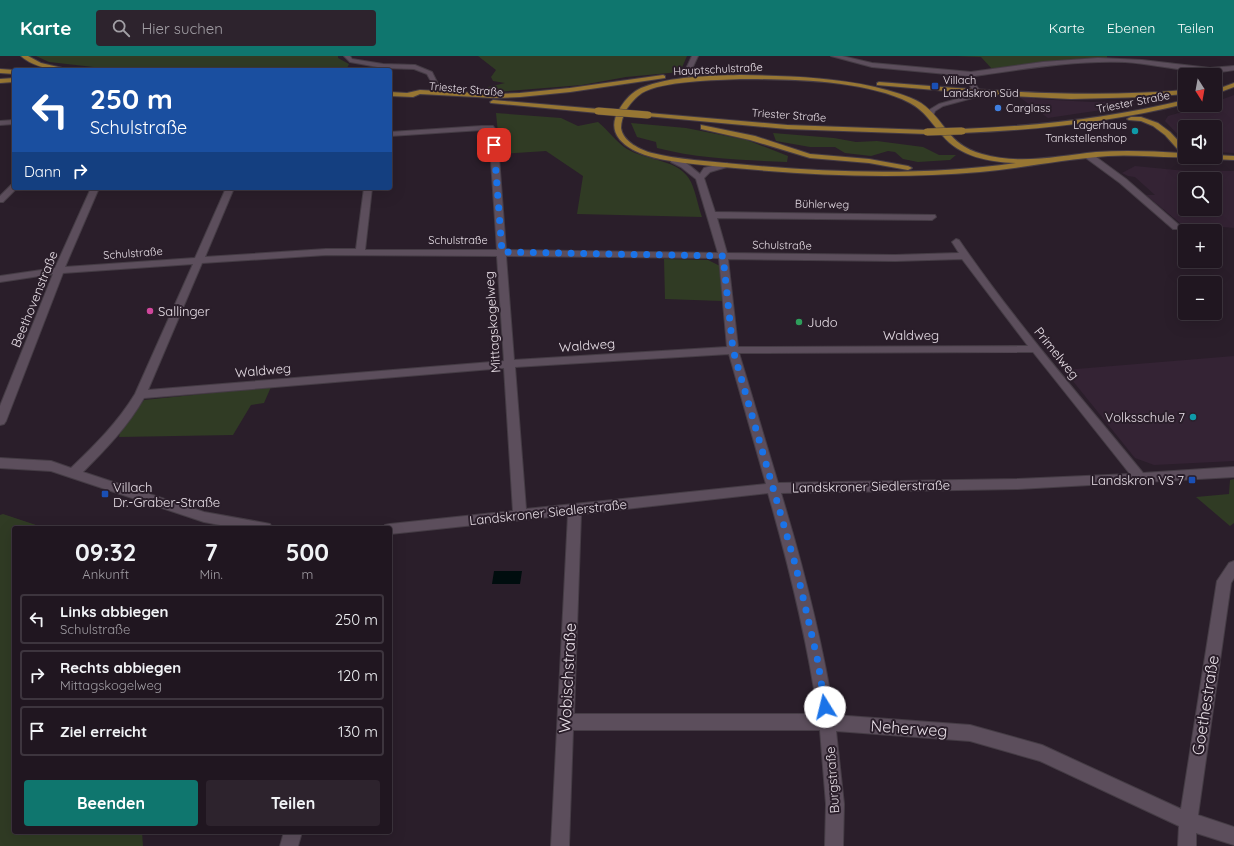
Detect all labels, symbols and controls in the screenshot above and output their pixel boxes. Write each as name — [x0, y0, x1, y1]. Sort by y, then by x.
search box — [96, 10, 376, 46]
text: Karte — [20, 16, 72, 40]
icon: search — [110, 17, 132, 39]
text: Hier suchen — [142, 19, 223, 38]
text: Karte — [1049, 19, 1085, 37]
text: Ebenen — [1107, 19, 1155, 37]
text: Teilen — [1177, 19, 1214, 37]
street label: Hauptschulstraße — [673, 60, 763, 78]
north arrow — [1178, 68, 1222, 112]
map controls — [1178, 68, 1222, 320]
place label: Villach Landskron Süd — [943, 73, 1019, 100]
street label: Triester Straße — [428, 79, 504, 99]
text: 250 m — [90, 81, 173, 116]
marker: Villach Landskron Süd — [930, 81, 940, 91]
icon: left — [24, 84, 76, 136]
street label: Triester Straße — [1095, 88, 1171, 116]
place label: Carglass — [1006, 101, 1050, 115]
marker: Carglass — [993, 103, 1003, 113]
street label: Triester Straße — [751, 105, 827, 125]
text: Schulstraße — [90, 116, 187, 139]
place label: Lagerhaus Tankstellenshop — [1045, 118, 1127, 145]
button: sound — [1178, 120, 1222, 164]
marker: Lagerhaus Tankstellenshop — [1130, 126, 1140, 136]
pin — [477, 128, 511, 162]
icon: arrive — [483, 134, 505, 156]
icon: right — [69, 160, 91, 182]
text: Dann — [24, 162, 61, 181]
button: search — [1178, 172, 1222, 216]
street label: Bühlerweg — [795, 197, 849, 211]
button: + — [1178, 224, 1222, 268]
street label: Schulstraße — [428, 233, 488, 247]
street label: Schulstraße — [752, 237, 812, 253]
street label: Schulstraße — [103, 244, 163, 262]
street label: Beethovenstraße — [7, 248, 61, 350]
street label: Mittagskogelweg — [480, 271, 504, 373]
button: − — [1178, 276, 1222, 320]
place label: Sallinger — [158, 303, 210, 319]
marker: Sallinger — [145, 306, 155, 316]
place label: Judo — [807, 314, 838, 330]
marker: Judo — [794, 317, 804, 327]
street label: Primelweg — [1031, 324, 1083, 382]
street label: Waldweg — [883, 327, 939, 343]
street label: Waldweg — [558, 335, 616, 355]
street label: Waldweg — [234, 360, 292, 380]
place label: Volksschule 7 — [1105, 409, 1185, 425]
marker: Volksschule 7 — [1188, 412, 1198, 422]
place label: Landskron VS 7 — [1091, 472, 1184, 488]
marker: Landskron VS 7 — [1187, 475, 1197, 485]
street label: Landskroner Siedlerstraße — [792, 477, 950, 495]
place label: Villach Dr.-Graber-Straße — [113, 479, 220, 510]
marker: Villach Dr.-Graber-Straße — [100, 489, 110, 499]
street label: Landskroner Siedlerstraße — [468, 496, 628, 528]
text: 09:32 — [75, 537, 136, 567]
text: 7 — [204, 537, 218, 567]
text: 500 — [286, 537, 329, 567]
text: Ankunft — [82, 566, 129, 582]
text: Min. — [199, 566, 223, 582]
text: m — [301, 566, 313, 582]
text: Links abbiegen — [60, 602, 168, 621]
icon: left — [26, 608, 48, 630]
text: 250 m — [335, 610, 378, 629]
text: Schulstraße — [60, 621, 130, 637]
street label: Wobischstraße — [554, 622, 580, 734]
street label: Goethestraße — [1187, 654, 1223, 756]
text: Rechts abbiegen — [60, 658, 181, 677]
icon: right — [26, 664, 48, 686]
text: 120 m — [337, 666, 378, 685]
text: Mittagskogelweg — [60, 677, 162, 693]
position arrow — [804, 686, 846, 728]
street label: Neherweg — [870, 715, 948, 741]
icon: arrive — [26, 720, 48, 742]
text: Ziel erreicht — [60, 722, 147, 741]
text: 130 m — [338, 722, 378, 741]
street label: Burgstraße — [822, 746, 842, 814]
button: Beenden — [24, 780, 198, 826]
button: Teilen — [206, 780, 380, 826]

